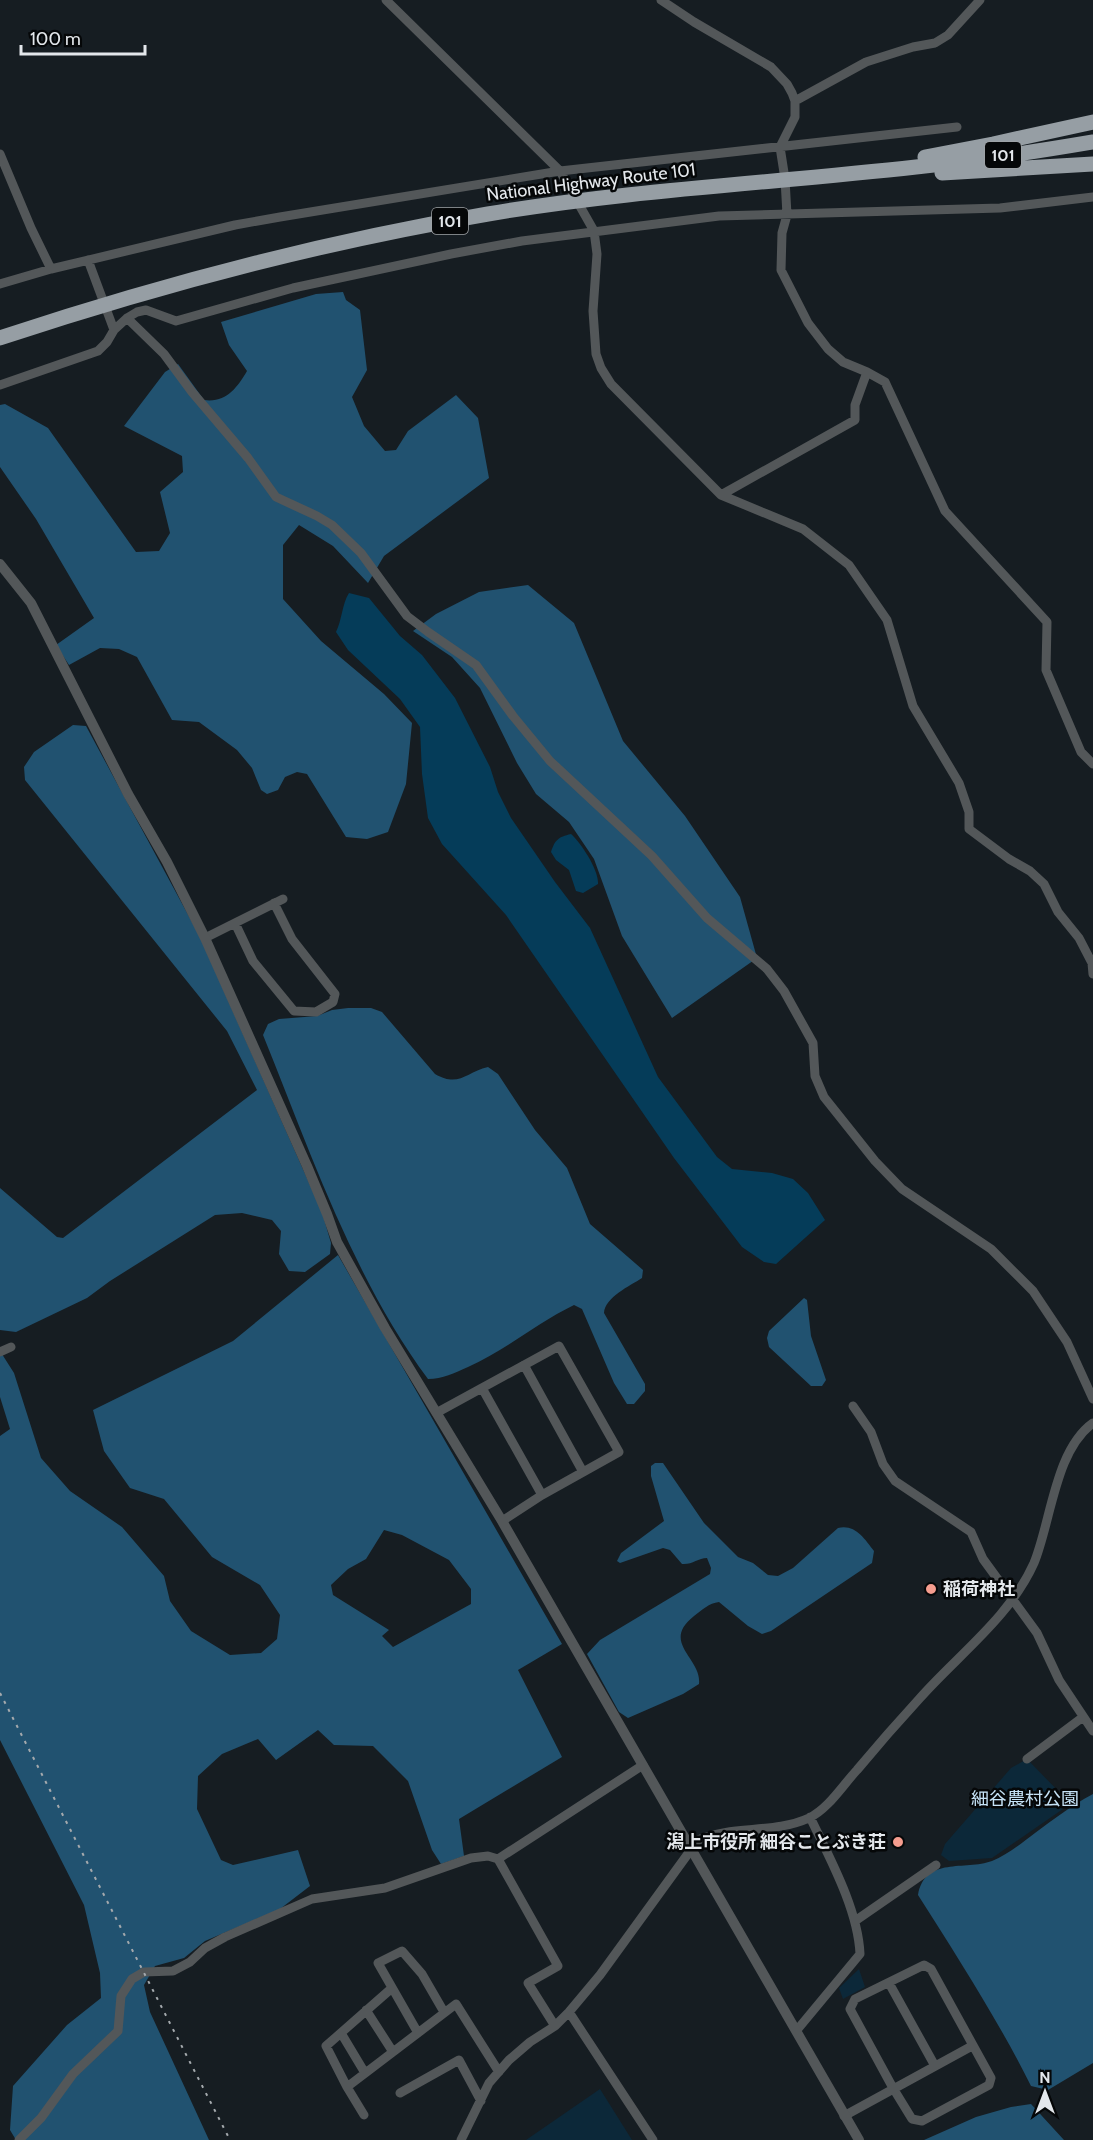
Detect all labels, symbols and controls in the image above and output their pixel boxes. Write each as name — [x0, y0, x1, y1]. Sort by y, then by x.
scale bar — [21, 18, 146, 56]
text: 100 m — [30, 28, 81, 50]
road number: 101 — [985, 142, 1021, 168]
street label: National Highway Route 101 — [485, 158, 697, 206]
road number: 101 — [432, 208, 468, 234]
place label: 稲荷神社 — [943, 1578, 1015, 1600]
marker: 稲荷神社 — [924, 1582, 938, 1596]
park label: 細谷農村公園 — [971, 1788, 1079, 1810]
place label: 潟上市役所 細谷ことぶき荘 — [666, 1831, 886, 1853]
marker: 潟上市役所 細谷ことぶき荘 — [891, 1835, 905, 1849]
north arrow — [1015, 2062, 1075, 2122]
text: N — [1039, 2068, 1051, 2087]

